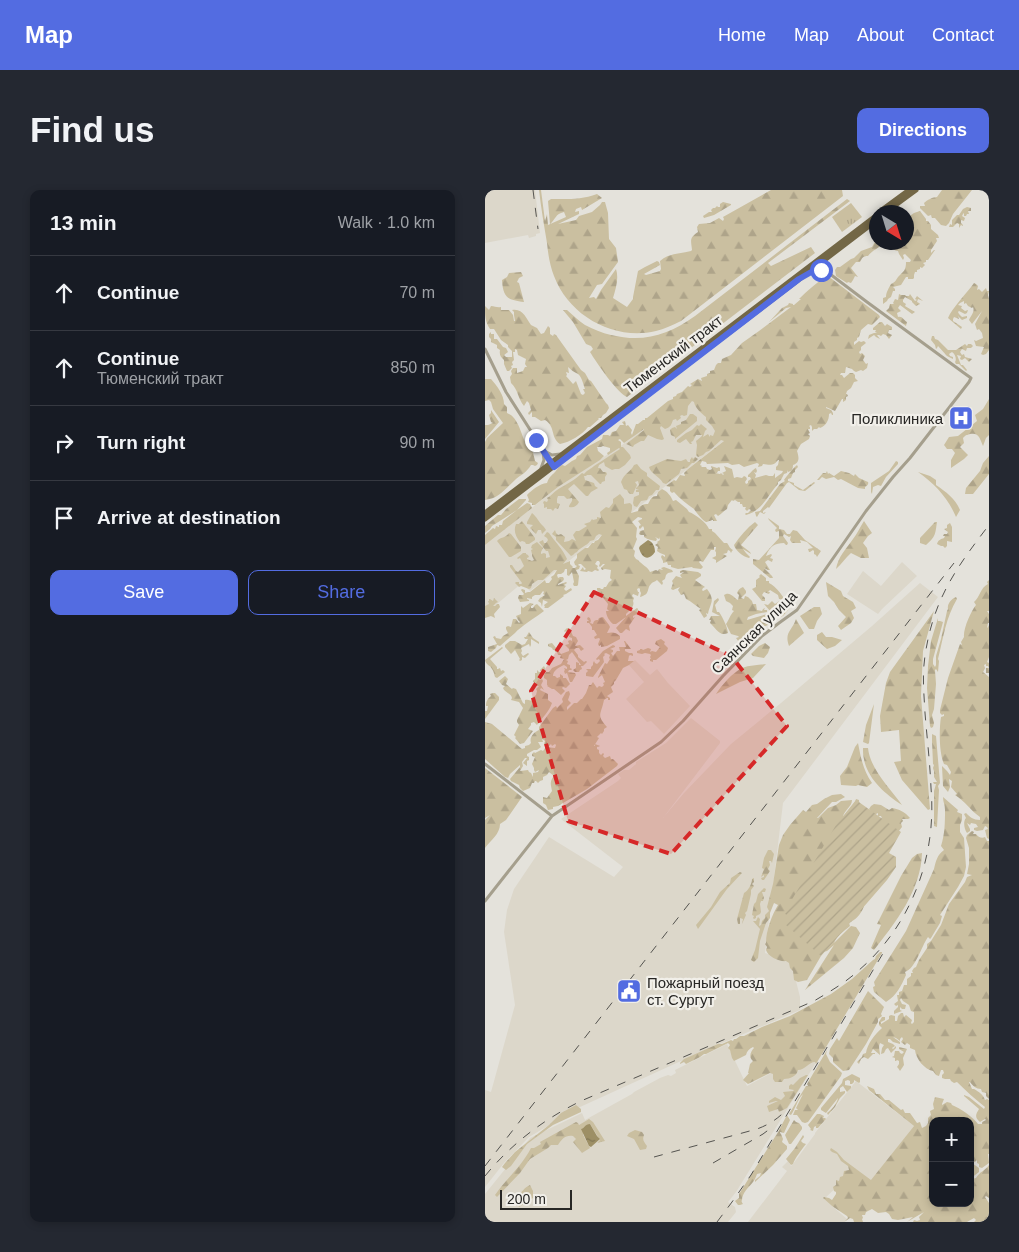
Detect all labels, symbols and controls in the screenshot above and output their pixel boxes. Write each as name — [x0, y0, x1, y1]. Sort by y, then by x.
text: Map — [25, 21, 73, 48]
text: Home — [718, 25, 766, 45]
text: Map — [794, 25, 829, 45]
text: About — [857, 25, 904, 45]
text: Contact — [932, 25, 994, 45]
button: Directions — [857, 108, 989, 153]
text: Find us — [30, 110, 154, 149]
north arrow — [869, 205, 914, 250]
text: 13 min — [50, 211, 117, 234]
text: Walk · 1.0 km — [338, 214, 435, 231]
route start — [810, 259, 833, 282]
icon: ahead — [50, 279, 78, 307]
text: Continue — [97, 282, 179, 303]
text: 70 m — [399, 284, 435, 301]
street label: Тюменский тракт — [620, 311, 726, 396]
text: Continue — [97, 348, 179, 369]
icon: ahead — [50, 354, 78, 382]
text: 850 m — [391, 359, 435, 376]
text: Тюменский тракт — [97, 370, 224, 387]
hospital icon: Поликлиника — [948, 405, 974, 431]
place label: Поликлиника — [851, 410, 944, 427]
icon: right — [50, 429, 78, 457]
route end — [525, 429, 548, 452]
text: Turn right — [97, 432, 185, 453]
text: 90 m — [399, 434, 435, 451]
icon: arrive — [50, 504, 78, 532]
text: Arrive at destination — [97, 507, 281, 528]
button: Save — [50, 570, 238, 615]
button: Share — [248, 570, 435, 615]
street label: Саянская улица — [708, 587, 801, 677]
place label: Пожарный поезд ст. Сургут — [647, 974, 764, 1008]
public building icon: Пожарный поезд ст. Сургут — [616, 978, 642, 1004]
map controls — [929, 1117, 974, 1207]
button: + — [929, 1117, 974, 1162]
button: − — [929, 1162, 974, 1207]
scale bar — [500, 1187, 573, 1210]
text: 200 m — [507, 1191, 546, 1207]

